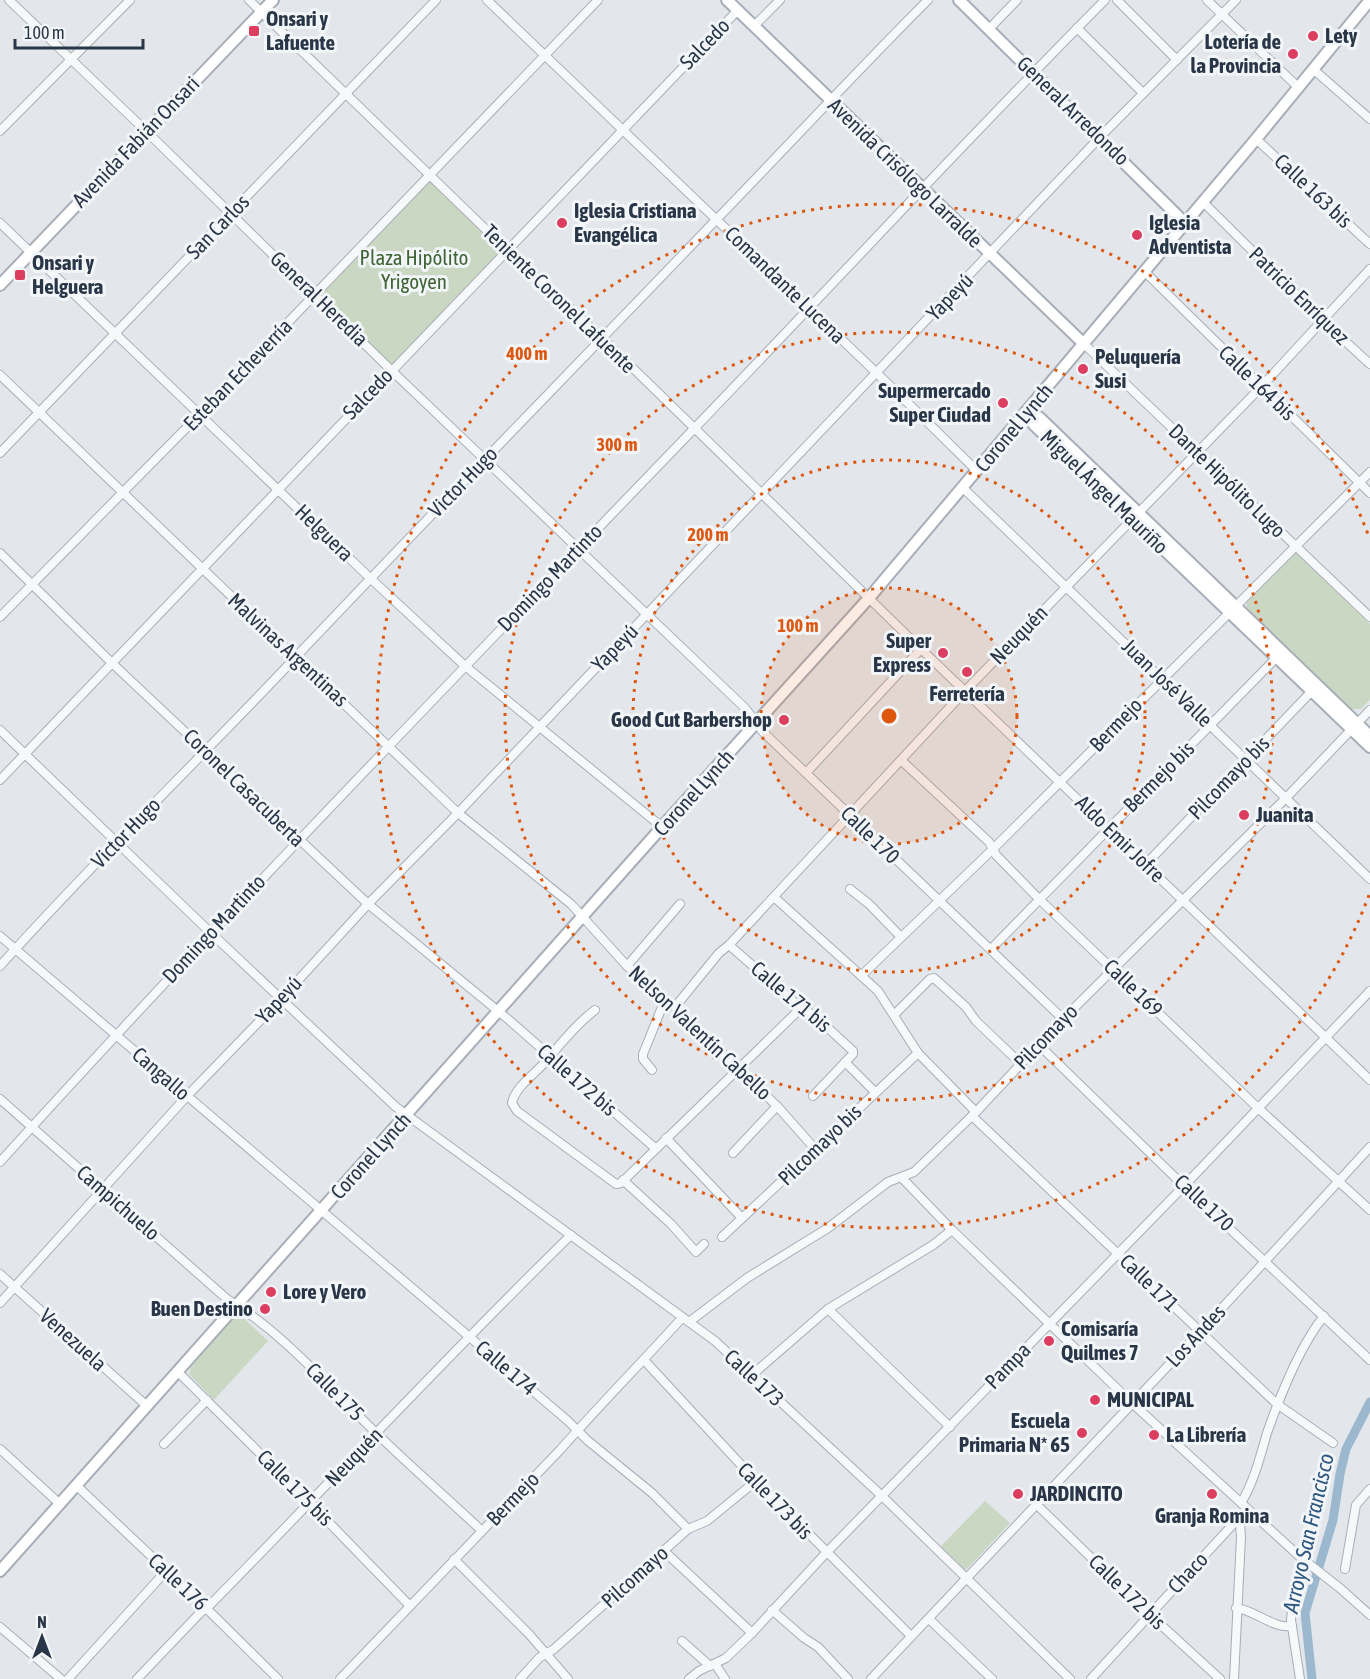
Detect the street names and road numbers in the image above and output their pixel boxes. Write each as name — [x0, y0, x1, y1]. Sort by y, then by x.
street label: Salcedo — [674, 13, 734, 74]
street label: General Arredondo — [1013, 51, 1135, 170]
street label: Avenida Fabián Onsari — [67, 71, 204, 211]
street label: Avenida Crisólogo Larralde — [824, 93, 988, 252]
street label: Calle 163 bis — [1270, 148, 1357, 232]
street label: San Carlos — [181, 189, 254, 263]
street label: Teniente Coronel Lafuente — [478, 219, 641, 377]
street label: Comandante Lucena — [721, 221, 851, 348]
street label: Patricio Enríquez — [1245, 242, 1355, 349]
street label: General Heredia — [266, 246, 373, 351]
street label: Yapeyú — [921, 268, 977, 325]
street label: Esteban Echeverría — [178, 314, 297, 435]
street label: Calle 164 bis — [1214, 340, 1301, 425]
street label: Salcedo — [337, 363, 397, 424]
street label: Coronel Lynch — [969, 378, 1057, 476]
street label: Dante Hipólito Lugo — [1164, 419, 1291, 542]
street label: Miguel Ángel Mauriño — [1036, 424, 1174, 558]
street label: Victor Hugo — [423, 441, 502, 521]
street label: Helguera — [291, 499, 359, 566]
street label: Domingo Martinto — [492, 519, 606, 636]
street label: Malvinas Argentinas — [224, 588, 354, 711]
street label: Neuquén — [985, 600, 1052, 668]
street label: Yapeyú — [586, 619, 642, 676]
street label: Juan José Valle — [1118, 633, 1218, 731]
street label: Bermejo — [1084, 693, 1147, 756]
street label: Coronel Casacuberta — [179, 723, 310, 851]
street label: Pilcomayo bis — [1183, 731, 1274, 824]
street label: Bermejo bis — [1118, 736, 1199, 817]
street label: Coronel Lynch — [648, 744, 738, 840]
street label: Aldo Emir Jofre — [1071, 790, 1170, 887]
street label: Victor Hugo — [86, 792, 165, 872]
street label: Calle 170 — [836, 801, 905, 868]
street label: Domingo Martinto — [157, 869, 270, 988]
street label: Calle 169 — [1099, 954, 1168, 1021]
street label: Calle 171 bis — [747, 956, 837, 1037]
street label: Nelson Valentín Cabello — [625, 960, 777, 1104]
street label: Yapeyú — [250, 971, 306, 1028]
street label: Pilcomayo — [1009, 999, 1082, 1074]
street label: Calle 172 bis — [533, 1038, 622, 1120]
street label: Cangallo — [128, 1042, 195, 1105]
street label: Pilcomayo bis — [773, 1099, 866, 1190]
street label: Coronel Lynch — [325, 1107, 415, 1203]
street label: Campichuelo — [72, 1160, 165, 1245]
street label: Calle 170 — [1170, 1169, 1239, 1236]
street label: Calle 171 — [1115, 1249, 1184, 1316]
street label: Los Andes — [1161, 1299, 1230, 1371]
street label: Venezuela — [35, 1303, 112, 1375]
street label: Calle 174 — [471, 1335, 542, 1400]
street label: Pampa — [980, 1337, 1035, 1393]
street label: Calle 173 — [720, 1344, 789, 1411]
street label: Calle 175 — [302, 1357, 370, 1425]
street label: Neuquén — [320, 1422, 387, 1490]
street label: Calle 175 bis — [253, 1444, 339, 1530]
street label: Calle 173 bis — [733, 1457, 818, 1544]
street label: Bermejo — [481, 1467, 544, 1530]
street label: Pilcomayo — [596, 1540, 672, 1612]
street label: Chaco — [1162, 1547, 1212, 1598]
street label: Calle 176 — [144, 1548, 213, 1615]
street label: Calle 172 bis — [1084, 1549, 1171, 1634]

